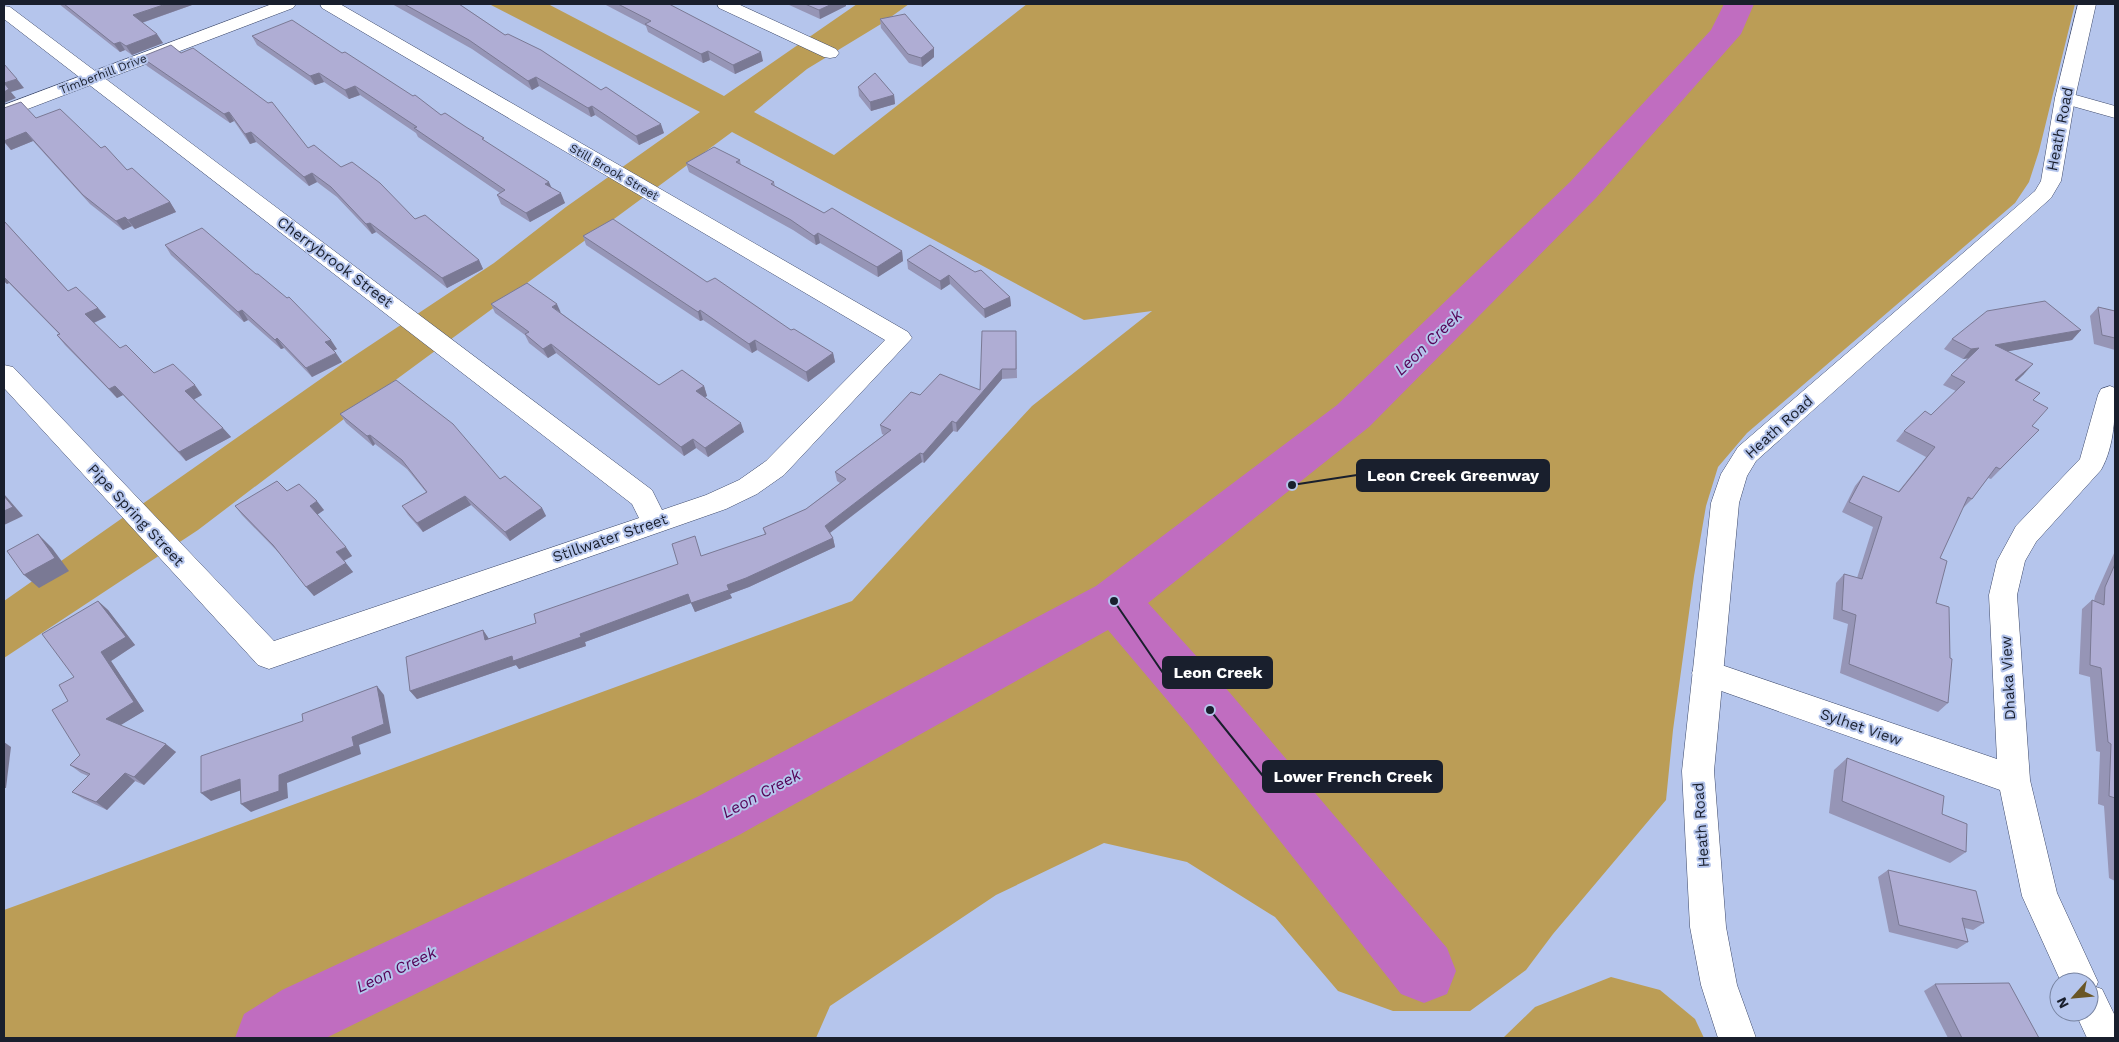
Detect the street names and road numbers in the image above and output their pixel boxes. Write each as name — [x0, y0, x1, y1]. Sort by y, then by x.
street label: Timberhill Drive — [57, 51, 149, 97]
street label: Heath Road — [2043, 86, 2077, 172]
street label: Still Brook Street — [567, 141, 661, 203]
street label: Cherrybrook Street — [274, 213, 397, 312]
street label: Heath Road — [1741, 392, 1817, 462]
street label: Pipe Spring Street — [84, 460, 188, 570]
street label: Stillwater Street — [550, 510, 671, 566]
street label: Dhaka View — [1997, 635, 2019, 721]
street label: Sylhet View — [1818, 705, 1904, 749]
street label: Heath Road — [1689, 782, 1713, 868]

